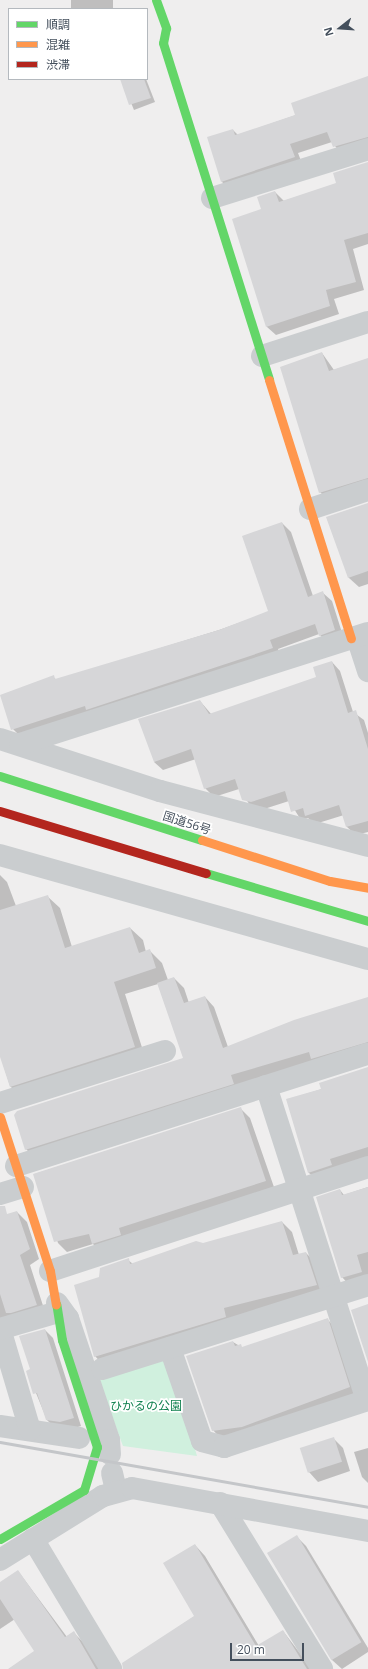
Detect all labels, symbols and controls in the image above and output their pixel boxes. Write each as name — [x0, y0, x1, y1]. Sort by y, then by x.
legend — [8, 8, 148, 80]
north arrow — [320, 8, 360, 48]
text: 順調 — [46, 16, 70, 33]
text: N — [320, 25, 337, 38]
text: 混雑 — [46, 36, 70, 53]
text: 渋滞 — [46, 56, 70, 73]
street label: 国道56号 — [161, 808, 213, 838]
park label: ひかるの公園 — [110, 1399, 182, 1413]
scale bar — [232, 1635, 306, 1661]
text: 20 m — [237, 1641, 265, 1658]

